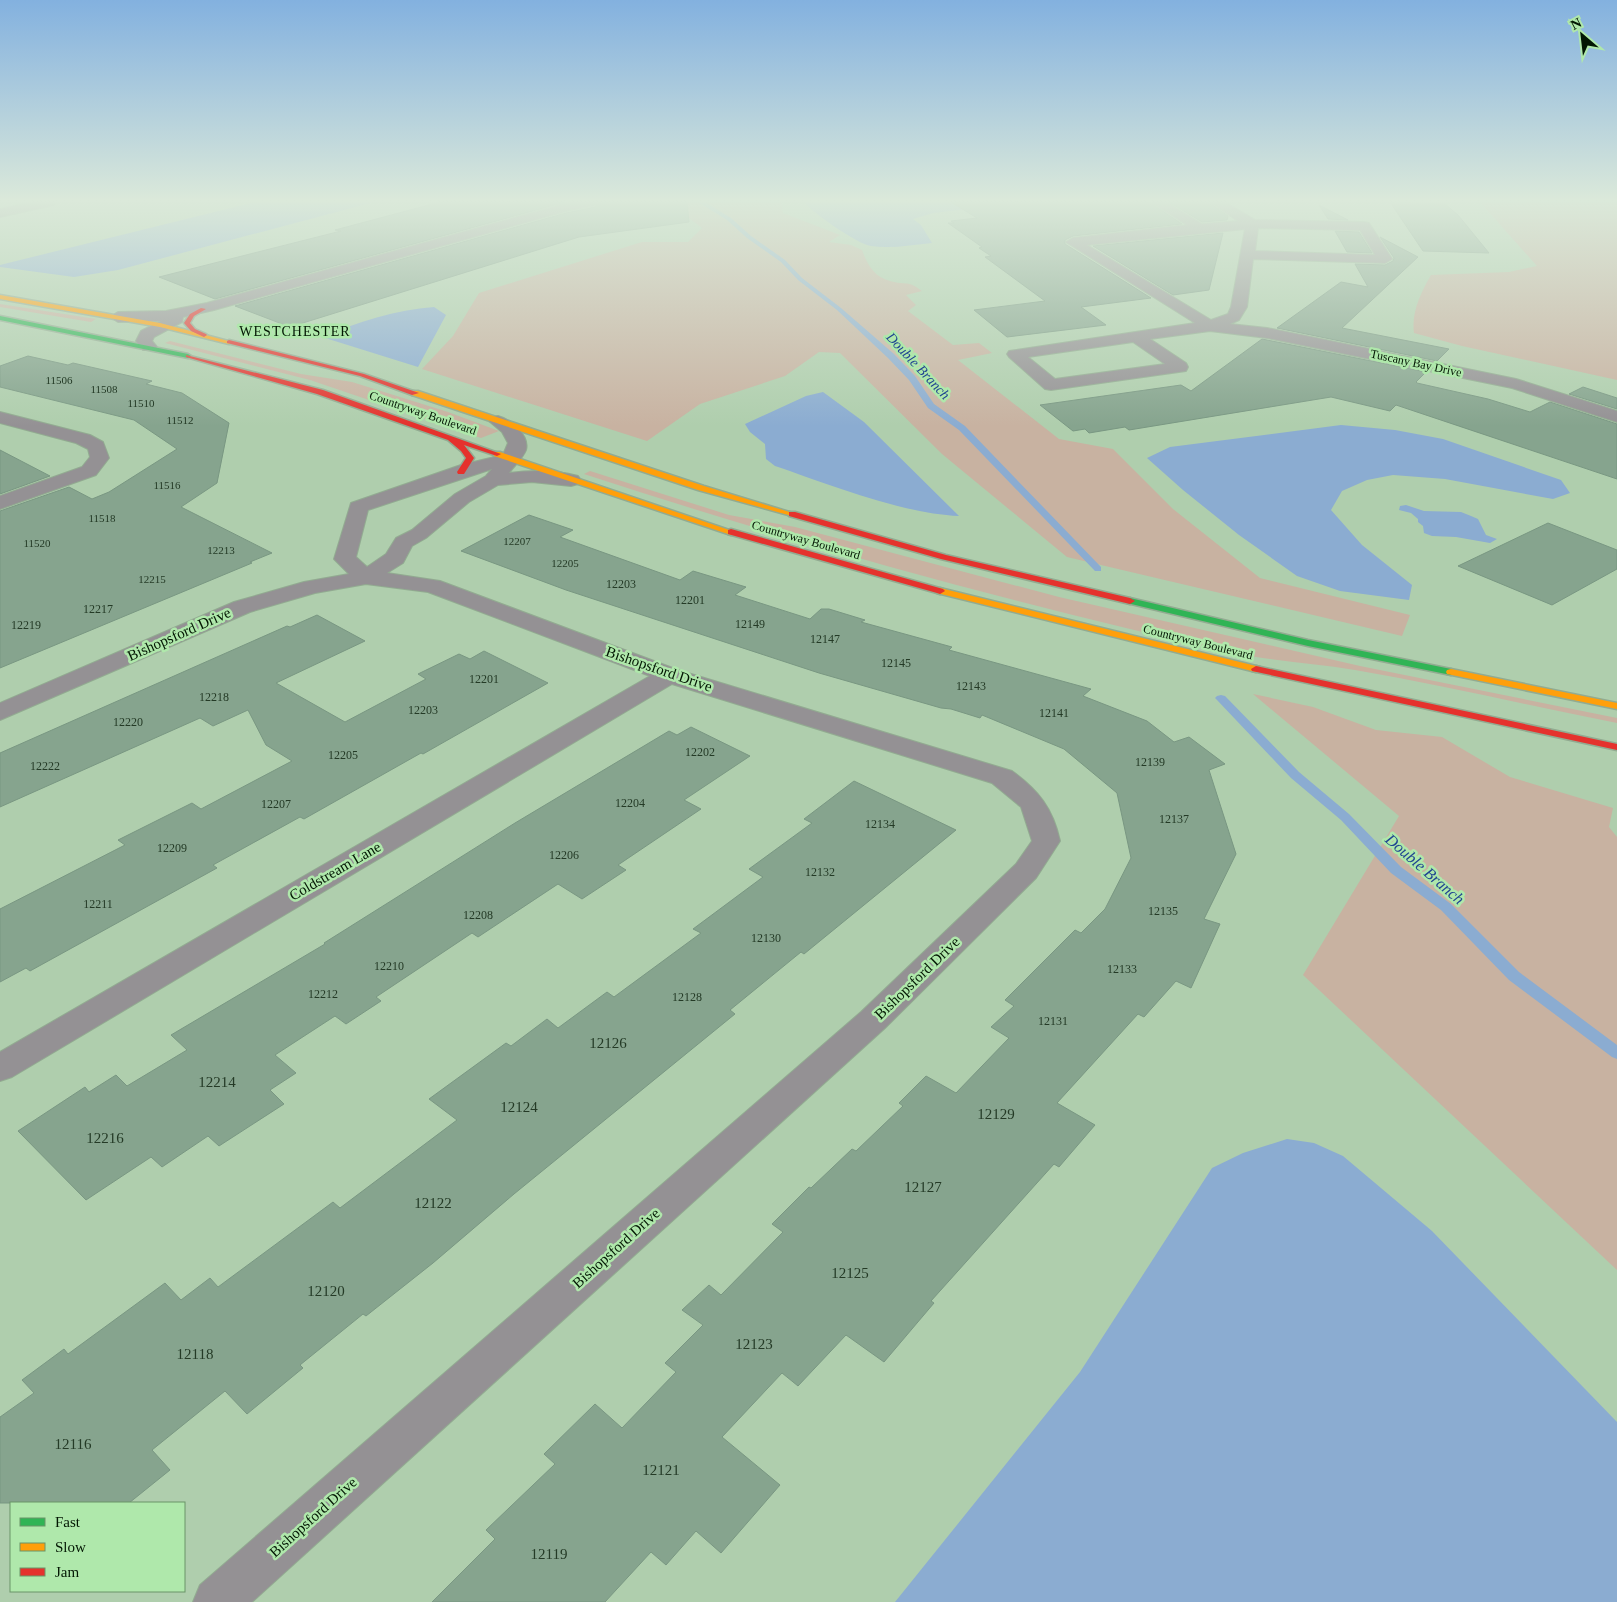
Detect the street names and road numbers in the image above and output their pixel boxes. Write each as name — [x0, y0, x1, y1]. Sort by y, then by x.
street label: Tuscany Bay Drive — [1369, 346, 1463, 380]
street label: Countryway Boulevard — [368, 388, 478, 438]
street label: Countryway Boulevard — [750, 518, 862, 562]
street label: Bishopsford Drive — [125, 604, 233, 664]
street label: Countryway Boulevard — [1142, 622, 1254, 662]
street label: Bishopsford Drive — [604, 643, 715, 695]
street label: Coldstream Lane — [286, 838, 384, 904]
street label: Bishopsford Drive — [871, 933, 963, 1022]
street label: Bishopsford Drive — [569, 1205, 663, 1291]
street label: Bishopsford Drive — [266, 1474, 360, 1560]

